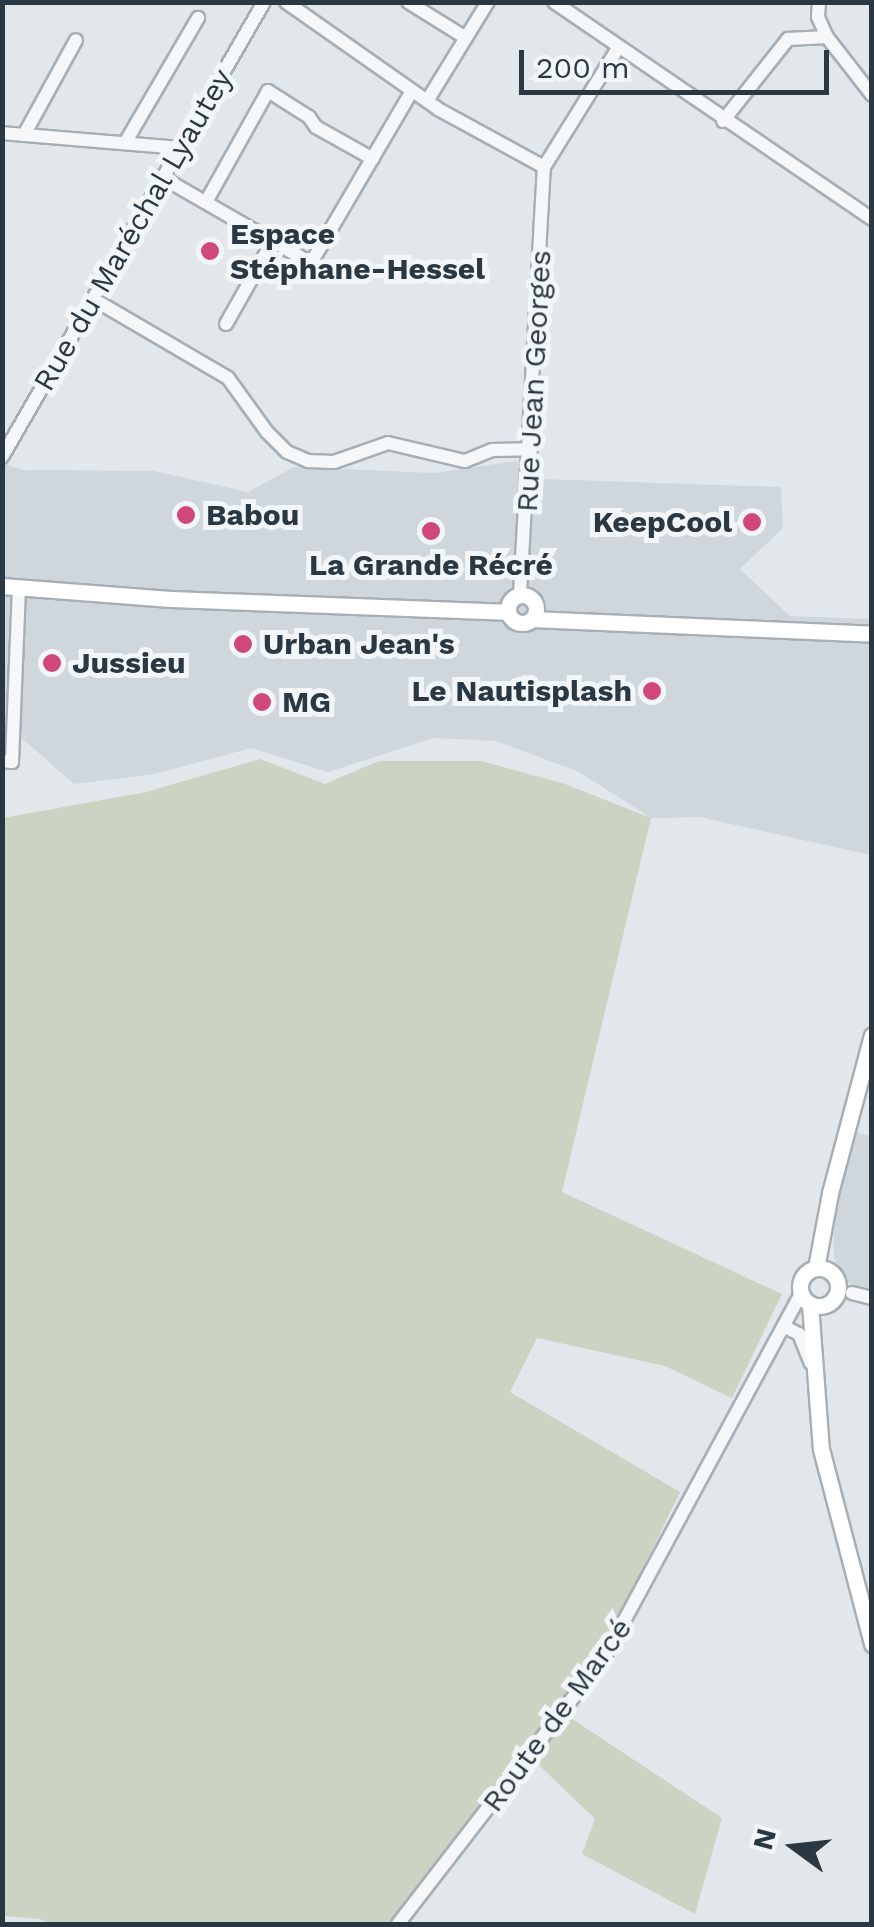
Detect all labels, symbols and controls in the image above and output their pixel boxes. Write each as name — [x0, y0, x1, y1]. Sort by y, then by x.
scale bar — [524, 30, 834, 92]
text: 200 m — [536, 50, 630, 85]
street label: Rue du Maréchal Lyautey — [26, 62, 240, 398]
place label: Espace Stéphane-Hessel — [230, 216, 485, 286]
marker: Espace Stéphane-Hessel — [199, 240, 221, 262]
street label: Rue Jean Georges — [509, 249, 559, 513]
place label: Babou — [206, 497, 299, 533]
marker: Babou — [175, 504, 197, 526]
place label: KeepCool — [593, 504, 732, 540]
marker: KeepCool — [741, 511, 763, 533]
marker: La Grande Récré — [420, 520, 442, 542]
place label: La Grande Récré — [309, 547, 553, 583]
place label: Urban Jean's — [263, 626, 455, 662]
marker: Urban Jean's — [232, 633, 254, 655]
place label: Jussieu — [72, 645, 186, 681]
marker: Jussieu — [41, 652, 63, 674]
place label: Le Nautisplash — [411, 673, 632, 709]
marker: Le Nautisplash — [641, 680, 663, 702]
place label: MG — [282, 684, 331, 720]
marker: MG — [251, 691, 273, 713]
street label: Route de Marcé — [475, 1611, 639, 1819]
north arrow — [744, 1797, 844, 1897]
text: N — [746, 1825, 783, 1853]

